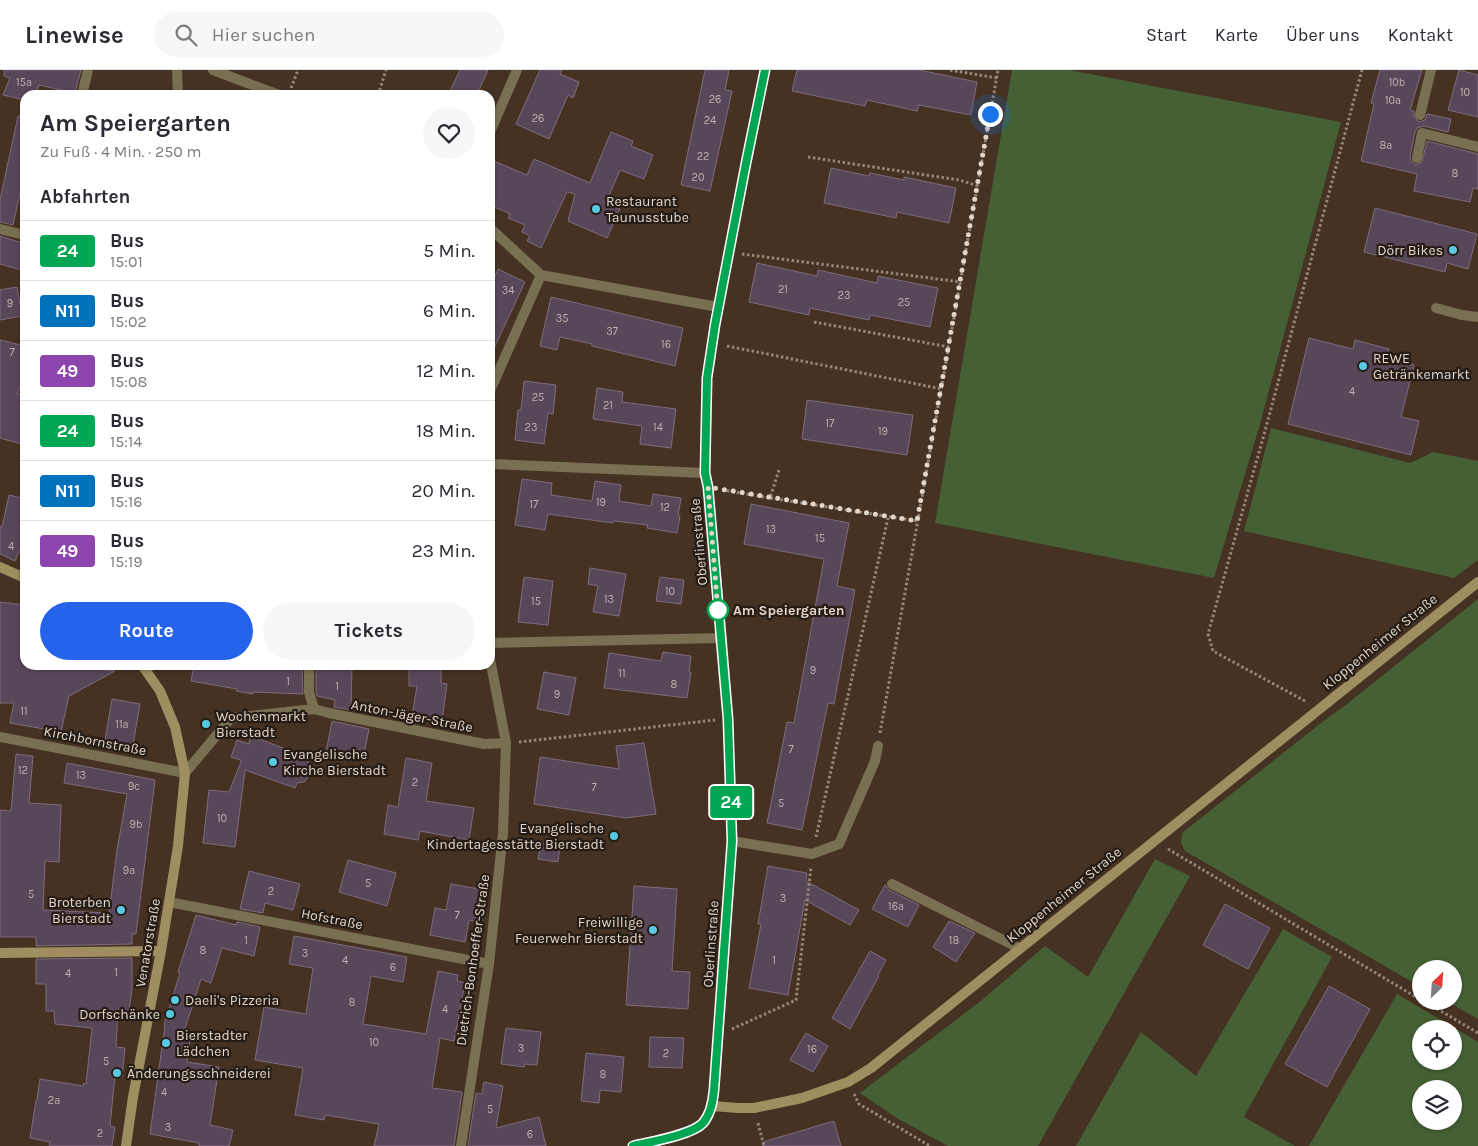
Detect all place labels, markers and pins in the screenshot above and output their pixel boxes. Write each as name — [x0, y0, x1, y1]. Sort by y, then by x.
place label: Restaurant Taunusstube — [606, 193, 689, 226]
marker: Restaurant Taunusstube — [590, 203, 602, 215]
place label: Dörr Bikes — [1377, 242, 1443, 259]
marker: Dörr Bikes — [1447, 244, 1459, 256]
place label: REWE Getränkemarkt — [1373, 350, 1470, 383]
marker: REWE Getränkemarkt — [1357, 360, 1369, 372]
marker: Am Speiergarten — [707, 599, 729, 621]
place label: Am Speiergarten — [733, 602, 844, 619]
place label: Wochenmarkt Bierstadt — [216, 708, 306, 741]
marker: Wochenmarkt Bierstadt — [200, 718, 212, 730]
place label: Evangelische Kirche Bierstadt — [283, 746, 386, 779]
marker: Evangelische Kirche Bierstadt — [267, 756, 279, 768]
place label: Evangelische Kindertagesstätte Bierstadt — [427, 820, 604, 853]
marker: Evangelische Kindertagesstätte Bierstadt — [608, 830, 620, 842]
place label: Broterben Bierstadt — [48, 894, 111, 927]
marker: Broterben Bierstadt — [115, 904, 127, 916]
place label: Freiwillige Feuerwehr Bierstadt — [515, 914, 643, 947]
marker: Freiwillige Feuerwehr Bierstadt — [647, 924, 659, 936]
place label: Daeli's Pizzeria — [185, 992, 279, 1009]
marker: Daeli's Pizzeria — [169, 994, 181, 1006]
place label: Dorfschänke — [79, 1006, 160, 1023]
marker: Dorfschänke — [164, 1008, 176, 1020]
place label: Bierstadter Lädchen — [176, 1027, 248, 1060]
marker: Bierstadter Lädchen — [160, 1037, 172, 1049]
place label: Änderungsschneiderei — [127, 1065, 271, 1082]
marker: Änderungsschneiderei — [111, 1067, 123, 1079]

